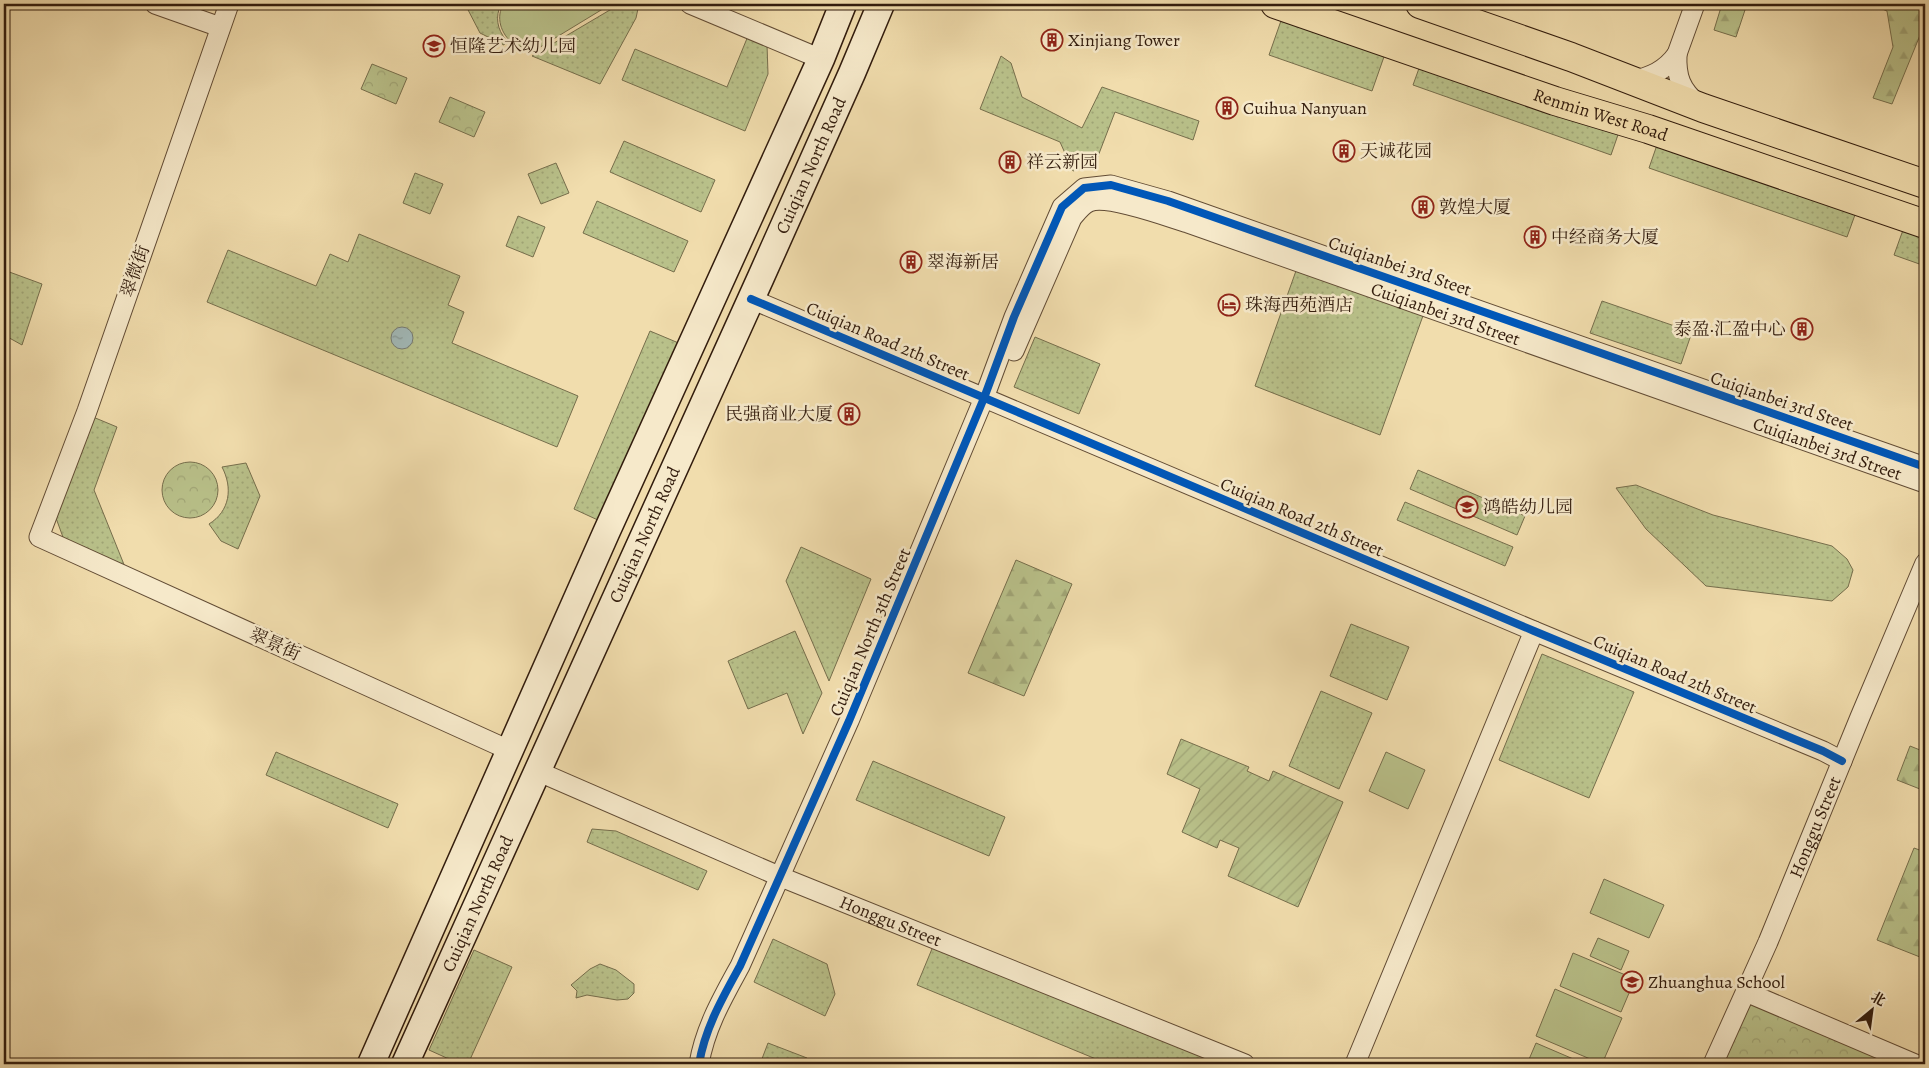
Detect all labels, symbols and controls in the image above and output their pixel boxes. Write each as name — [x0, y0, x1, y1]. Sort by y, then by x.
building icon: Xinjiang Tower — [1040, 28, 1064, 52]
place label: Xinjiang Tower — [1068, 28, 1180, 52]
school or university icon: 恒隆艺术幼儿园 — [422, 34, 446, 58]
place label: 恒隆艺术幼儿园 — [450, 34, 576, 58]
street label: Renmin West Road — [1530, 82, 1672, 147]
street label: Cuiqian North Road — [770, 93, 852, 238]
building icon: Cuihua Nanyuan — [1215, 96, 1239, 120]
place label: Cuihua Nanyuan — [1243, 96, 1367, 120]
building icon: 天诚花园 — [1332, 139, 1356, 163]
place label: 天诚花园 — [1360, 139, 1432, 163]
building icon: 祥云新园 — [998, 150, 1022, 174]
place label: 祥云新园 — [1026, 150, 1098, 174]
building icon: 敦煌大厦 — [1411, 195, 1435, 219]
place label: 敦煌大厦 — [1439, 195, 1511, 219]
building icon: 中经商务大厦 — [1523, 225, 1547, 249]
place label: 中经商务大厦 — [1551, 225, 1659, 249]
street label: Cuiqianbei 3rd Steet — [1325, 230, 1475, 302]
street label: 翠微街 — [115, 242, 155, 300]
building icon: 翠海新居 — [899, 250, 923, 274]
place label: 翠海新居 — [927, 250, 999, 274]
street label: Cuiqianbei 3rd Street — [1368, 276, 1523, 351]
hotel icon: 珠海西苑酒店 — [1217, 293, 1241, 317]
place label: 珠海西苑酒店 — [1245, 293, 1353, 317]
street label: Cuiqian Road 2th Street — [803, 296, 973, 386]
place label: 泰盈·汇盈中心 — [1674, 317, 1786, 341]
building icon: 泰盈·汇盈中心 — [1790, 317, 1814, 341]
street label: Cuiqianbei 3rd Steet — [1707, 365, 1857, 437]
place label: 民强商业大厦 — [725, 402, 833, 426]
building icon: 民强商业大厦 — [837, 402, 861, 426]
street label: Cuiqianbei 3rd Street — [1750, 411, 1905, 486]
street label: Cuiqian North Road — [603, 462, 686, 607]
street label: Cuiqian Road 2th Street — [1217, 472, 1387, 562]
school or university icon: 鸿皓幼儿园 — [1455, 495, 1479, 519]
place label: 鸿皓幼儿园 — [1483, 495, 1573, 519]
street label: Cuiqian North 3th Street — [824, 544, 916, 720]
street label: 翠景街 — [245, 622, 305, 666]
street label: Cuiqian Road 2th Street — [1590, 629, 1760, 719]
street label: Honggu Street — [1783, 773, 1847, 881]
street label: Cuiqian North Road — [436, 831, 519, 976]
street label: Honggu Street — [836, 890, 945, 952]
school or university icon: Zhuanghua School — [1620, 970, 1644, 994]
place label: Zhuanghua School — [1648, 970, 1785, 994]
north arrow — [1846, 986, 1896, 1036]
text: 北 — [1867, 987, 1889, 1011]

